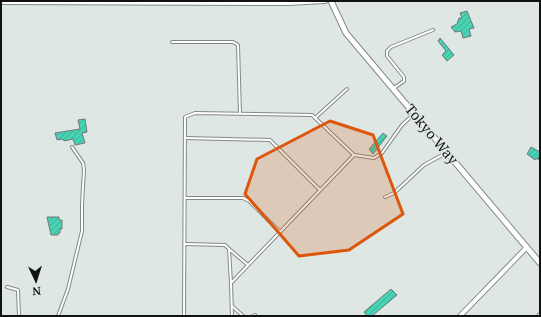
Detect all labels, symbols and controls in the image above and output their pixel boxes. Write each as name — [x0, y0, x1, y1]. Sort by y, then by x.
street label: Tokyo Way — [401, 100, 463, 168]
north arrow — [16, 261, 56, 301]
text: N — [32, 284, 42, 299]

